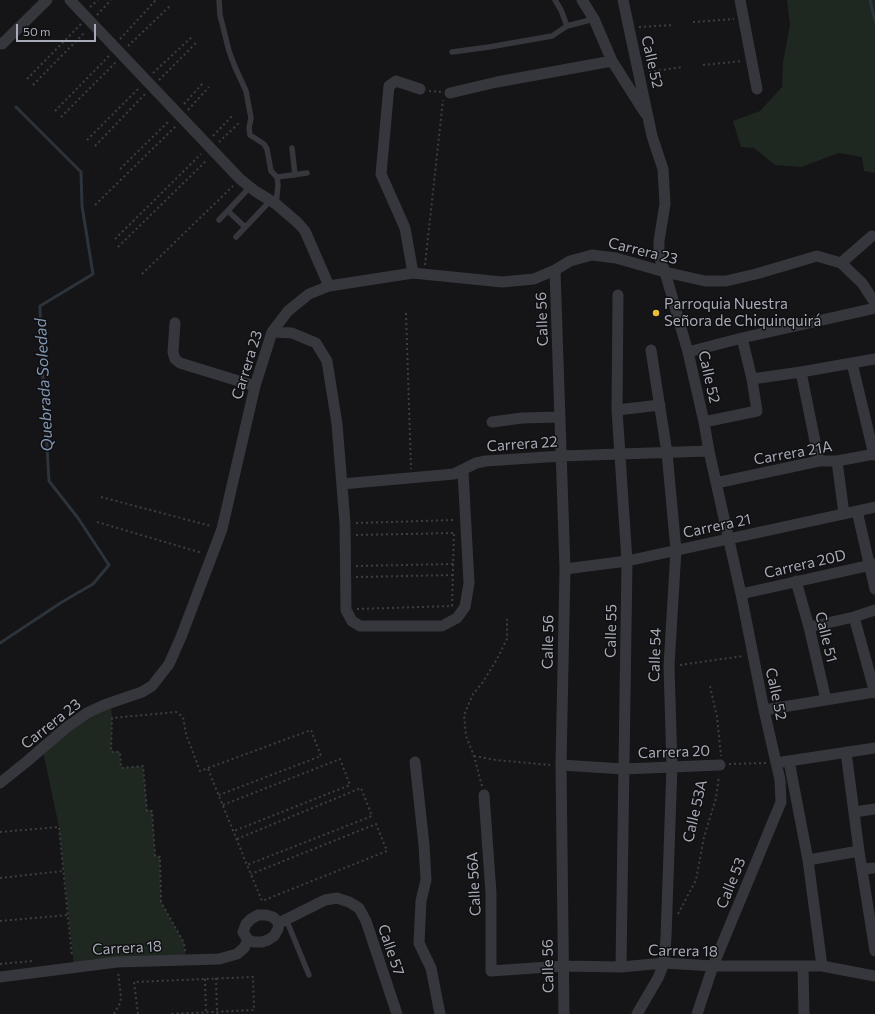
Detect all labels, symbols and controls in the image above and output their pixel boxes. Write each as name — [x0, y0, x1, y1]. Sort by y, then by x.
scale bar — [18, 16, 98, 42]
text: 50 m — [23, 24, 51, 38]
street label: Calle 52 — [637, 34, 667, 90]
street label: Carrera 23 — [606, 234, 680, 268]
street label: Calle 56 — [532, 292, 552, 346]
place label: Parroquia Nuestra Señora de Chiquinquirá — [664, 295, 821, 330]
marker: Parroquia Nuestra Señora de Chiquinquirá — [651, 308, 661, 318]
water label: Quebrada Soledad — [31, 318, 57, 452]
street label: Carrera 23 — [228, 328, 266, 402]
street label: Calle 52 — [694, 349, 724, 405]
street label: Carrera 22 — [486, 433, 558, 455]
street label: Carrera 21A — [752, 437, 834, 469]
street label: Carrera 21 — [681, 510, 753, 542]
street label: Carrera 20D — [762, 546, 848, 582]
street label: Calle 55 — [602, 604, 620, 658]
street label: Calle 51 — [811, 610, 841, 664]
street label: Calle 56 — [539, 615, 557, 669]
street label: Calle 54 — [645, 628, 665, 682]
street label: Calle 52 — [762, 666, 790, 722]
street label: Carrera 23 — [17, 695, 85, 753]
street label: Carrera 20 — [638, 742, 710, 762]
street label: Calle 53A — [679, 778, 711, 844]
street label: Calle 56A — [463, 851, 485, 917]
street label: Calle 53 — [713, 855, 749, 911]
street label: Calle 57 — [374, 922, 408, 978]
street label: Carrera 18 — [92, 937, 162, 959]
street label: Calle 56 — [539, 939, 557, 993]
street label: Carrera 18 — [648, 941, 718, 961]

